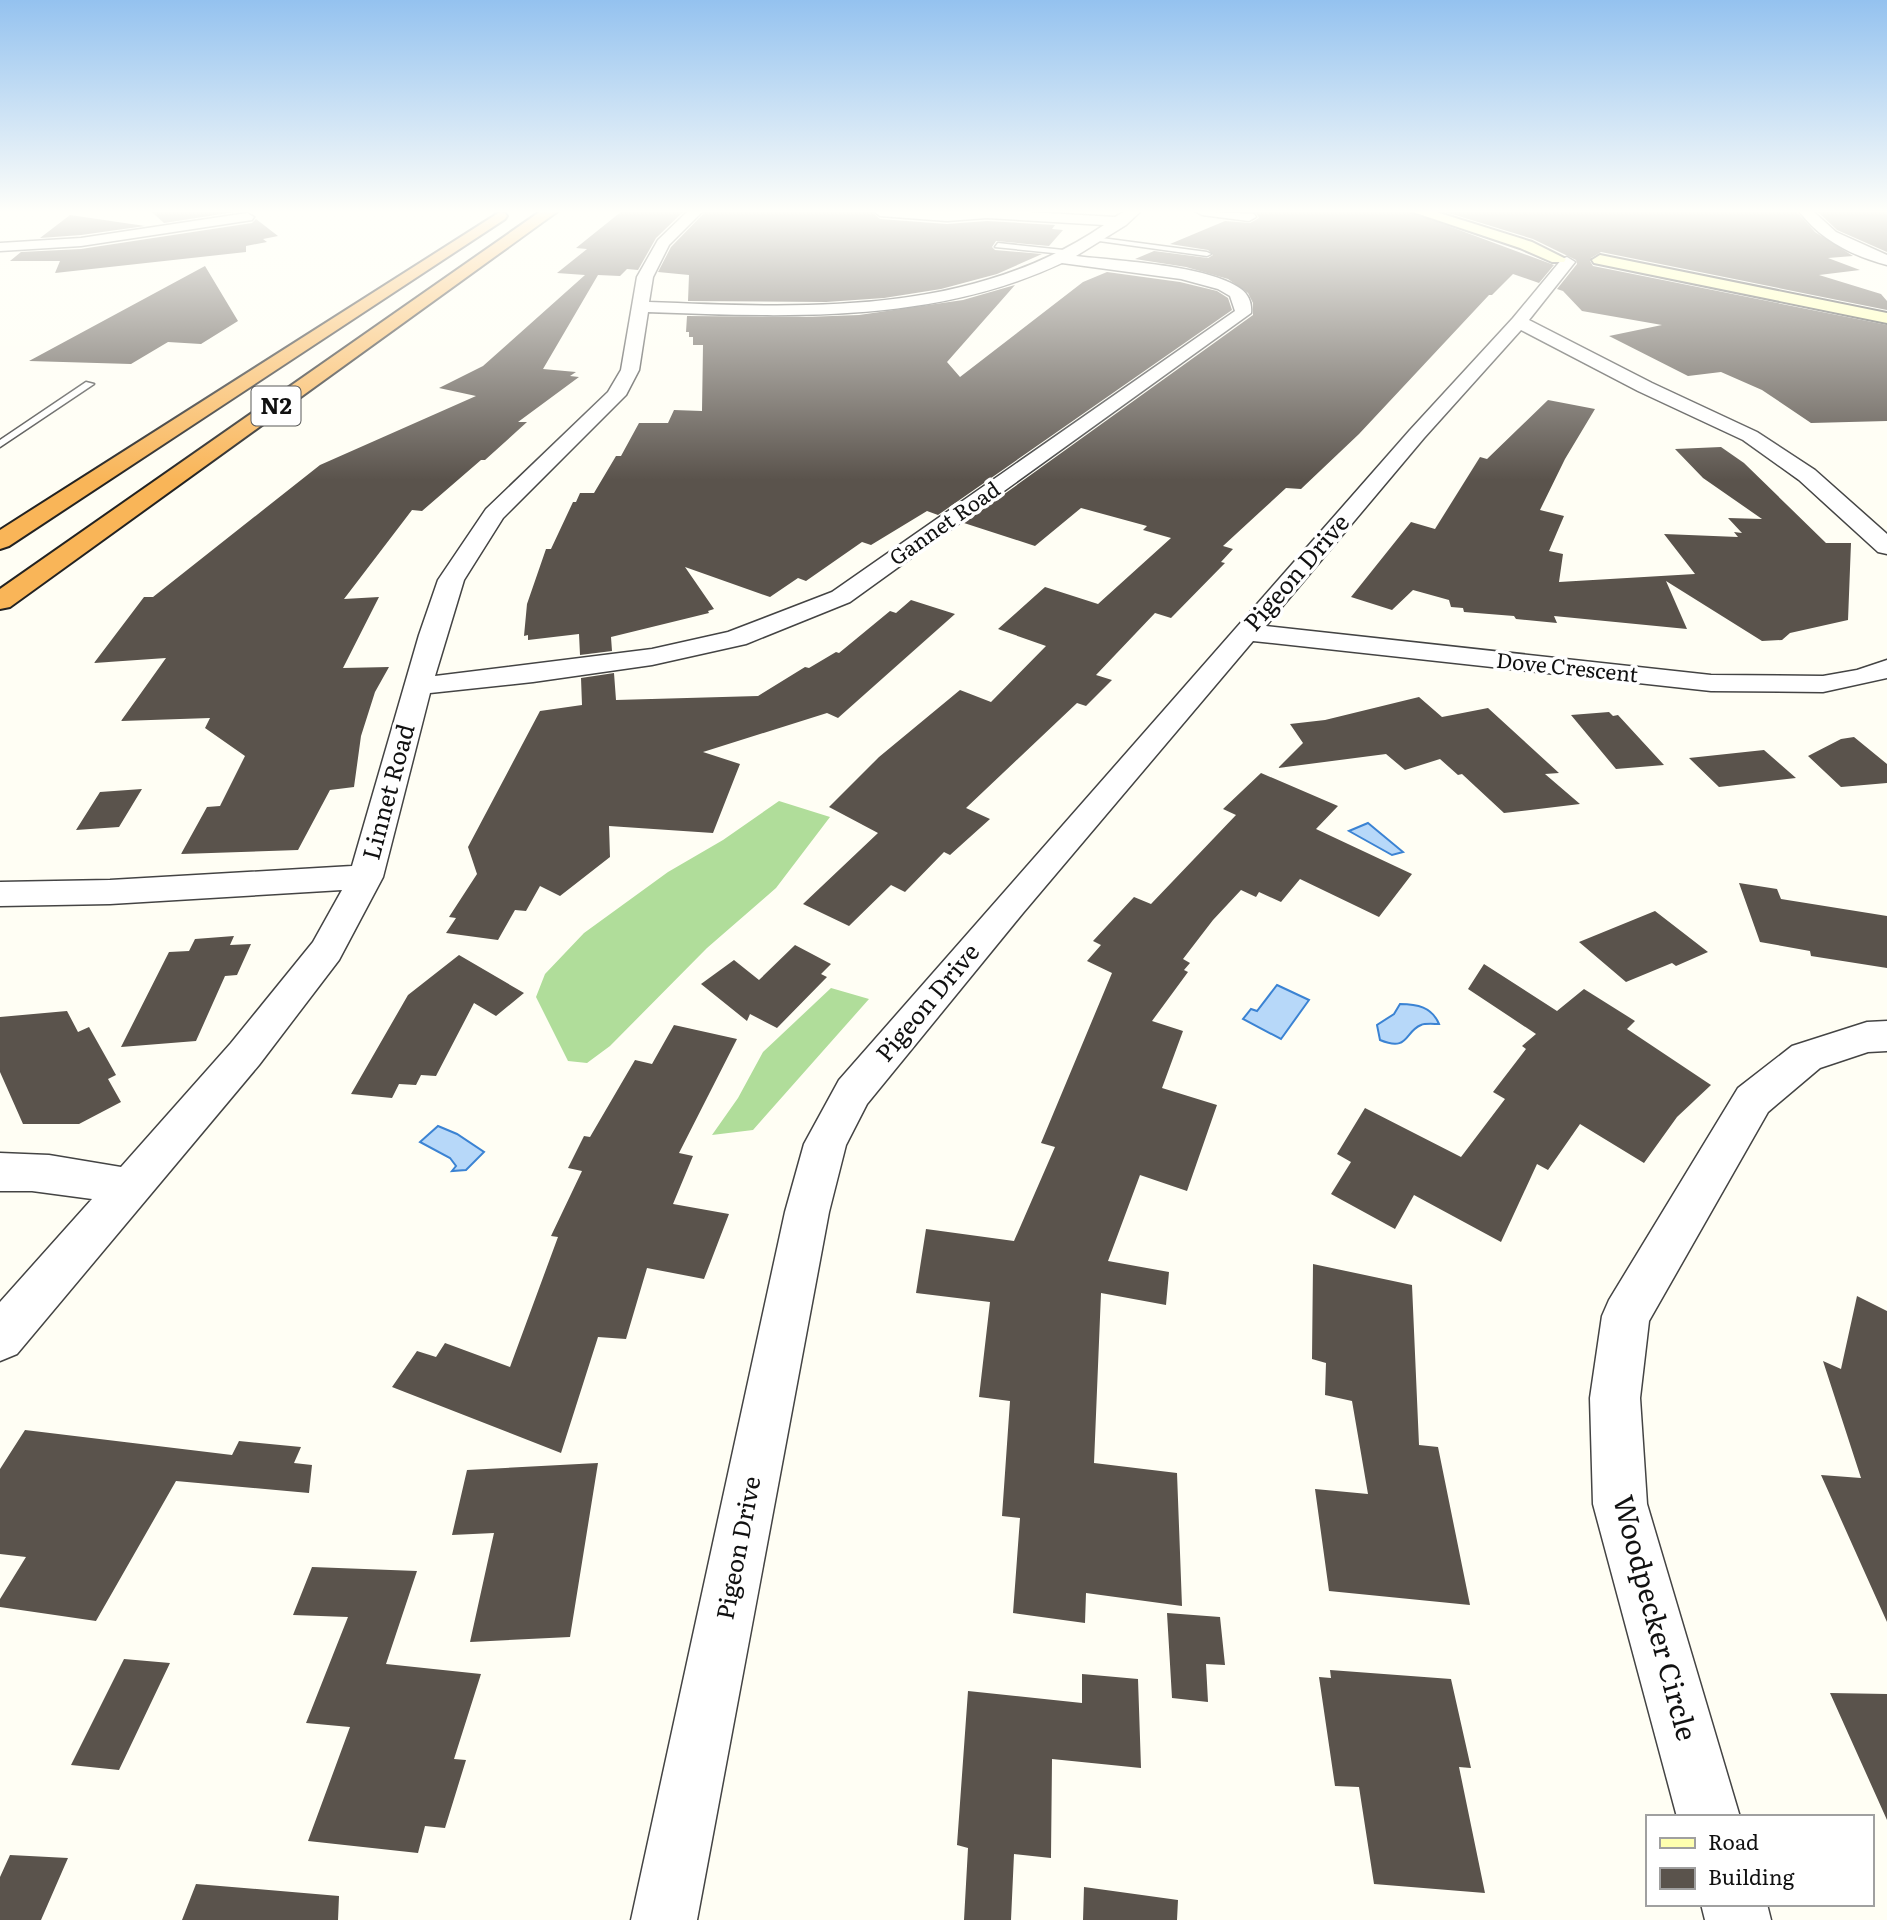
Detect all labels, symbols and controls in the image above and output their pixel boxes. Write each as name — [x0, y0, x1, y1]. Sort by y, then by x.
road number: N2 — [252, 386, 300, 426]
street label: Gannet Road — [882, 472, 1005, 572]
street label: Pigeon Drive — [1234, 505, 1356, 638]
street label: Dove Crescent — [1495, 643, 1640, 688]
street label: Linnet Road — [352, 719, 422, 863]
street label: Pigeon Drive — [866, 934, 986, 1068]
street label: Pigeon Drive — [705, 1473, 768, 1622]
street label: Woodpecker Circle — [1604, 1490, 1710, 1745]
legend — [1646, 1815, 1873, 1906]
text: Road — [1708, 1825, 1759, 1856]
text: Building — [1708, 1860, 1795, 1891]

